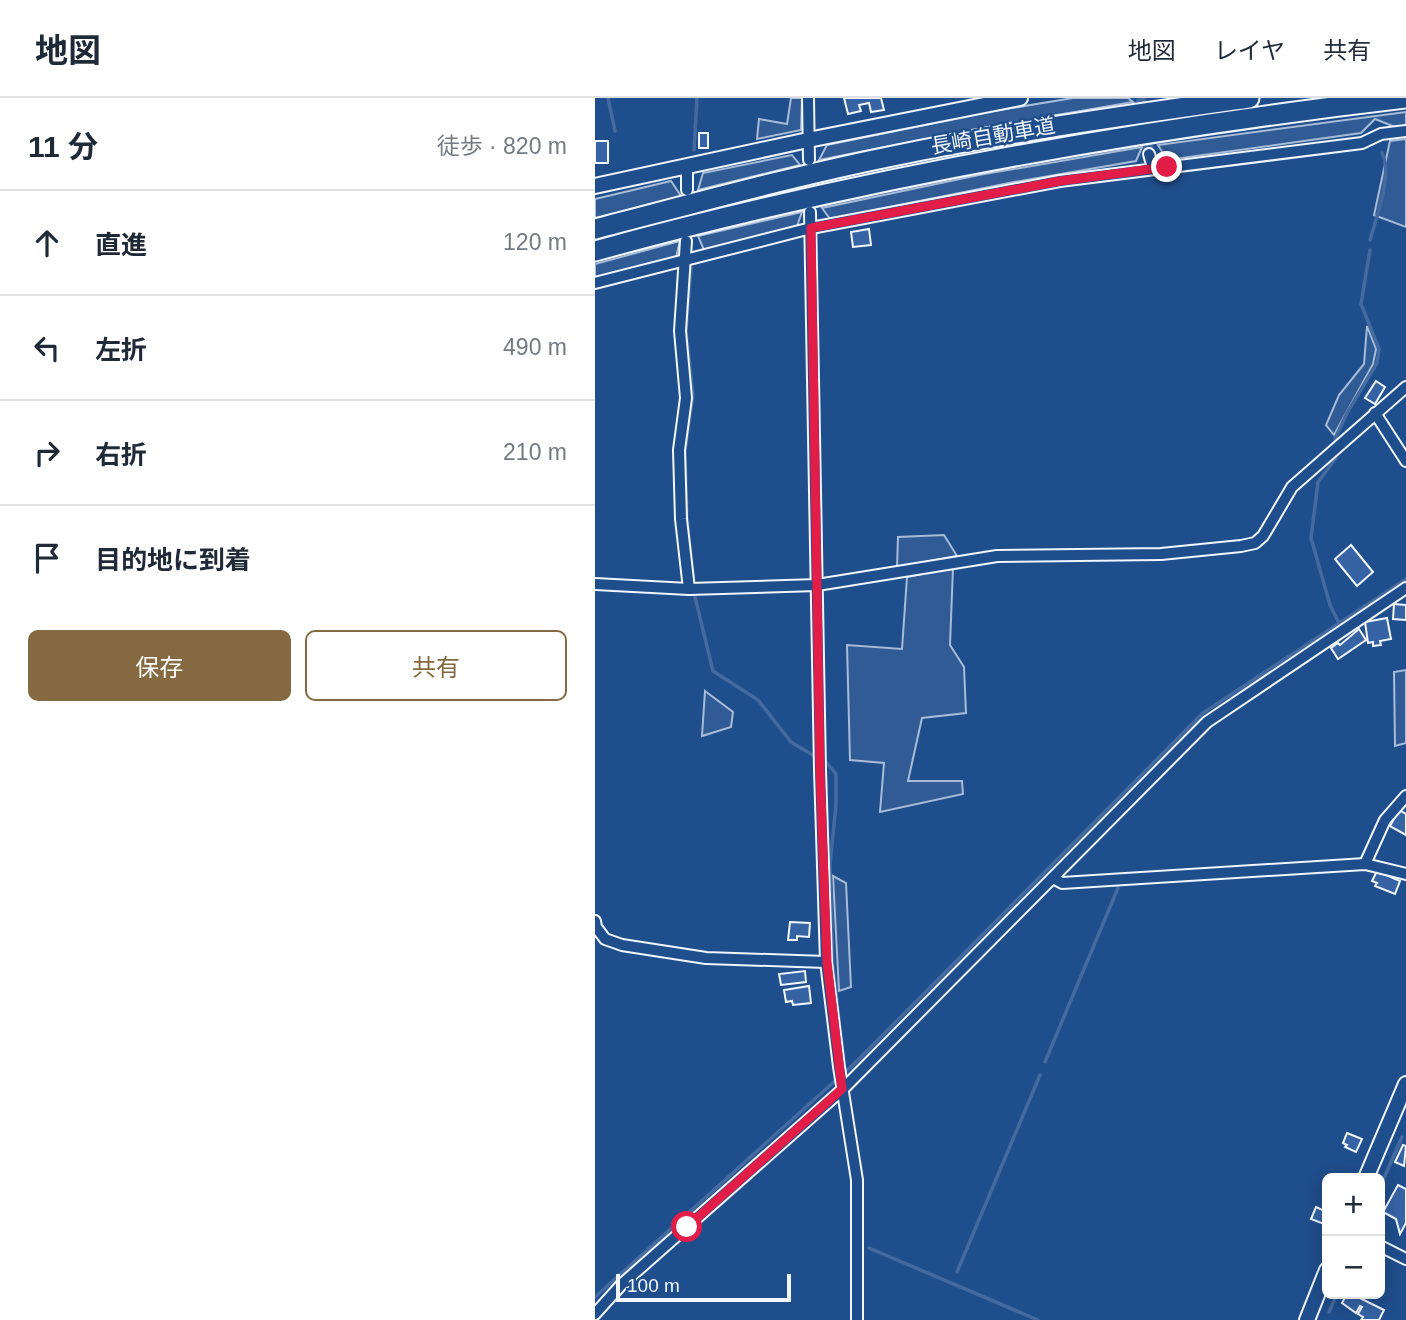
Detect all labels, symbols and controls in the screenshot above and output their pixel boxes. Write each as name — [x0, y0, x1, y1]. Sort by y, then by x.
text: 地図 — [35, 32, 101, 69]
text: 地図 — [1128, 37, 1176, 64]
text: レイヤ — [1214, 37, 1285, 64]
text: 共有 — [1323, 37, 1371, 64]
street label: 長崎自動車道 — [929, 113, 1057, 158]
text: 11 分 — [28, 130, 98, 163]
text: 徒歩 · 820 m — [437, 133, 567, 159]
route end — [1151, 151, 1182, 182]
icon: ahead — [28, 224, 66, 262]
text: 120 m — [503, 229, 567, 255]
text: 直進 — [95, 230, 147, 260]
icon: left — [28, 329, 66, 367]
text: 490 m — [503, 334, 567, 360]
text: 左折 — [95, 335, 147, 365]
icon: right — [28, 434, 66, 472]
text: 210 m — [503, 439, 567, 465]
text: 右折 — [95, 440, 147, 470]
icon: arrive — [28, 539, 66, 577]
text: 目的地に到着 — [95, 545, 251, 575]
button: 保存 — [28, 630, 291, 701]
button: 共有 — [305, 630, 567, 701]
map controls — [1322, 1173, 1385, 1299]
button: + — [1322, 1173, 1385, 1236]
route start — [671, 1211, 702, 1242]
button: − — [1322, 1236, 1385, 1299]
scale bar — [616, 1271, 791, 1303]
text: 100 m — [627, 1275, 680, 1296]

